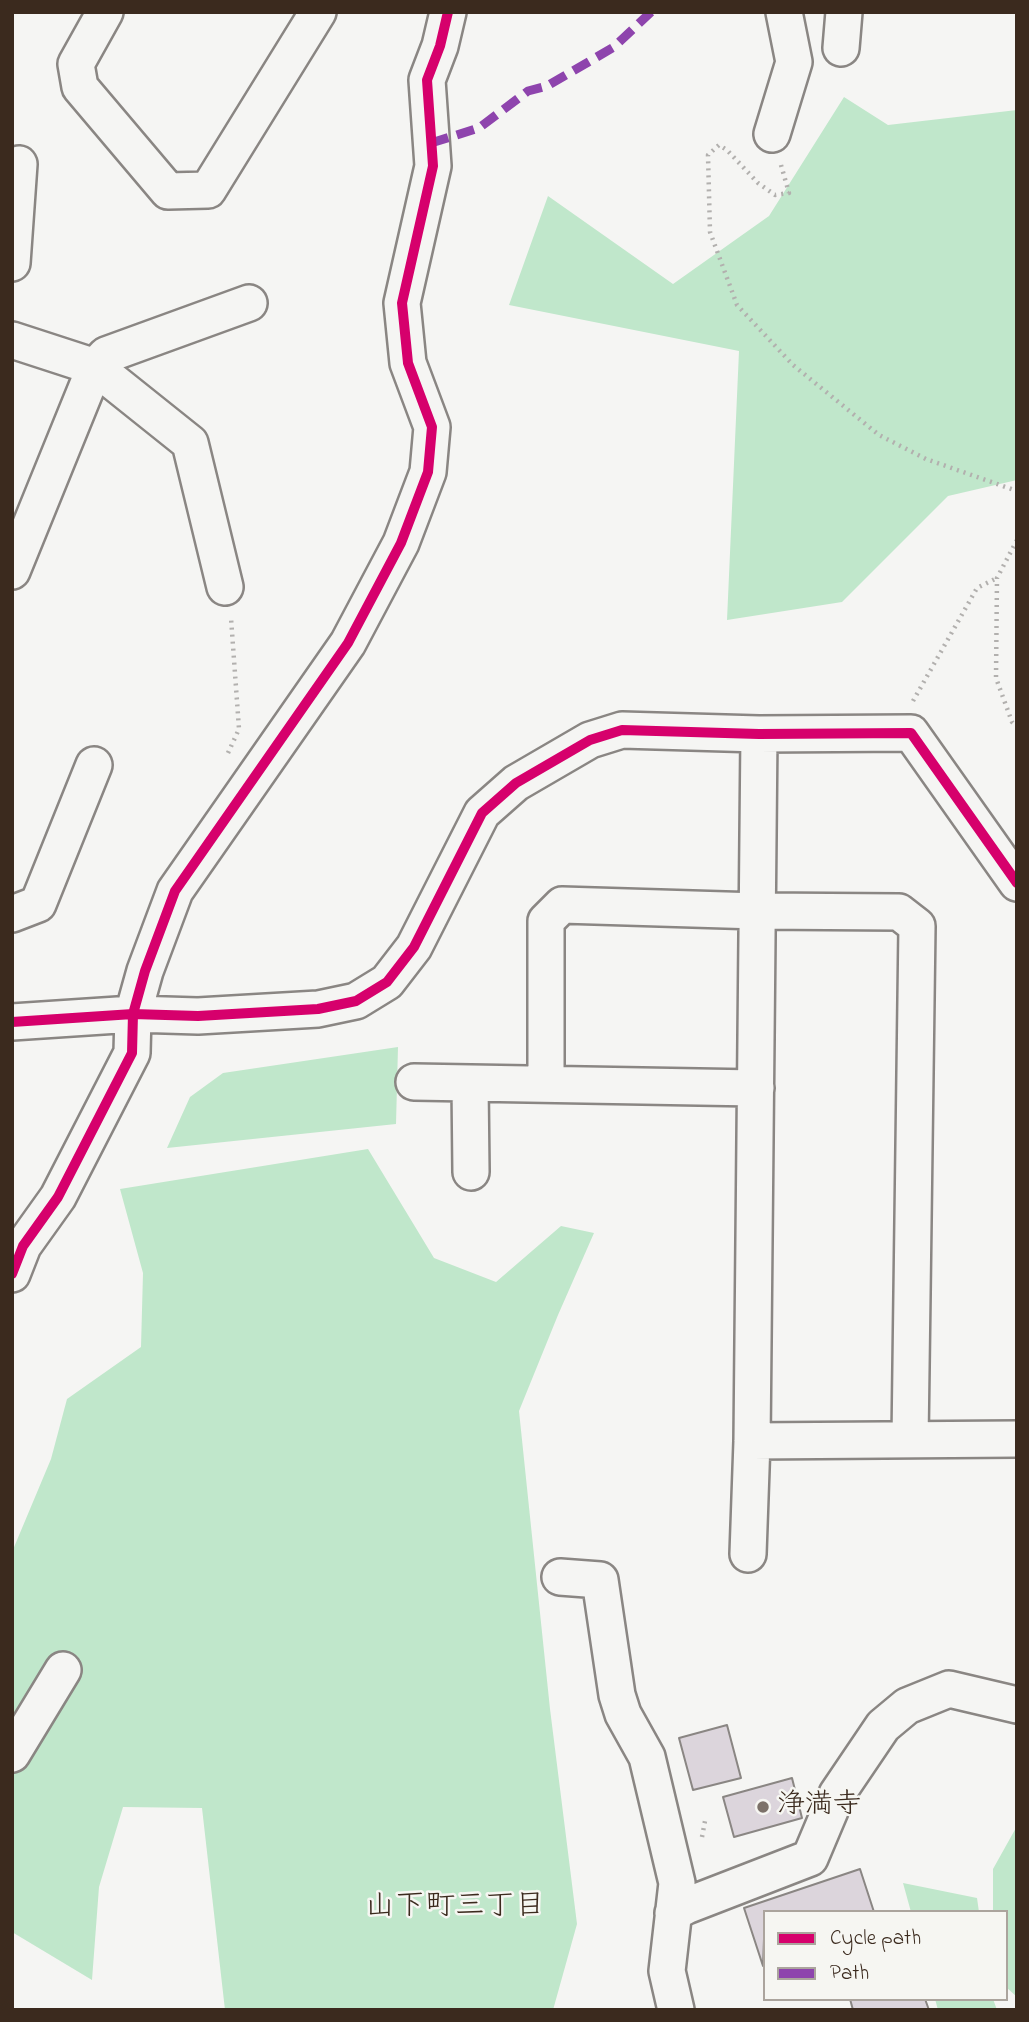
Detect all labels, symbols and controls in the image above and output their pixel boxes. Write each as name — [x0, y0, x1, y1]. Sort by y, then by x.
place label: 浄満寺 — [777, 1790, 861, 1824]
marker: 浄満寺 — [755, 1799, 771, 1815]
district label: 山下町三丁目 — [365, 1891, 545, 1927]
legend — [763, 1910, 1008, 2001]
text: Cycle path — [830, 1924, 921, 1954]
text: Path — [830, 1959, 869, 1989]

